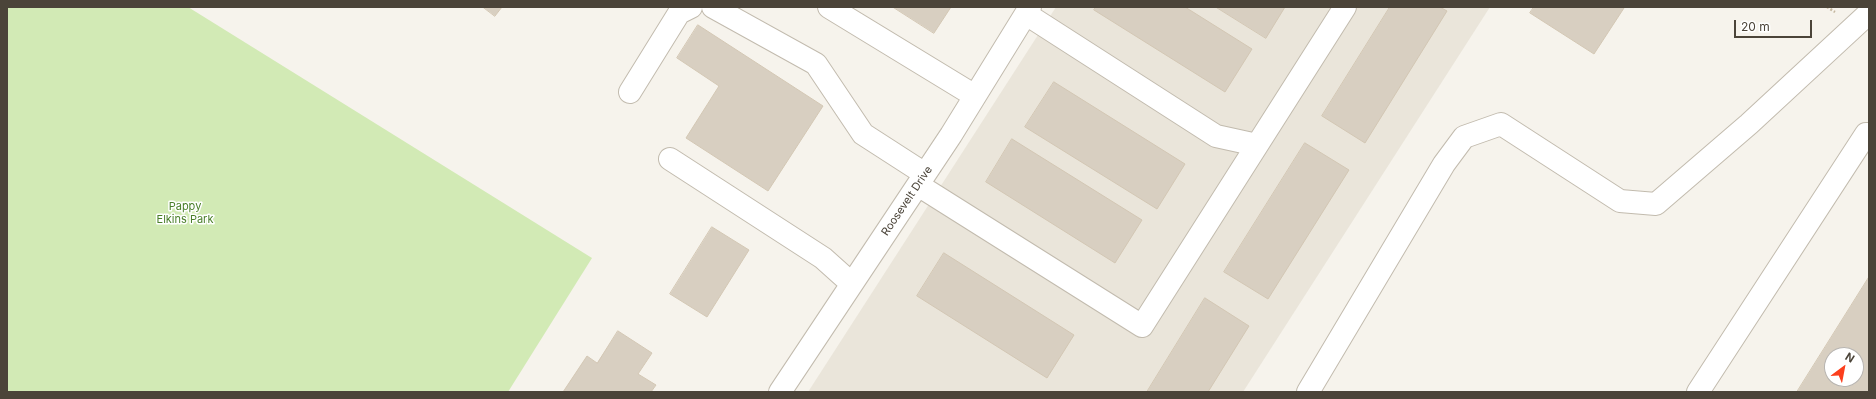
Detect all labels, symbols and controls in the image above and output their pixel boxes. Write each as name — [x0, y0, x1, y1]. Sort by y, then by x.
scale bar — [1736, 12, 1814, 38]
text: 20 m — [1741, 19, 1770, 34]
street label: Roosevelt Drive — [879, 164, 935, 238]
park label: Pappy Elkins Park — [157, 200, 213, 226]
north arrow — [1824, 347, 1864, 387]
text: N — [1843, 350, 1857, 366]

